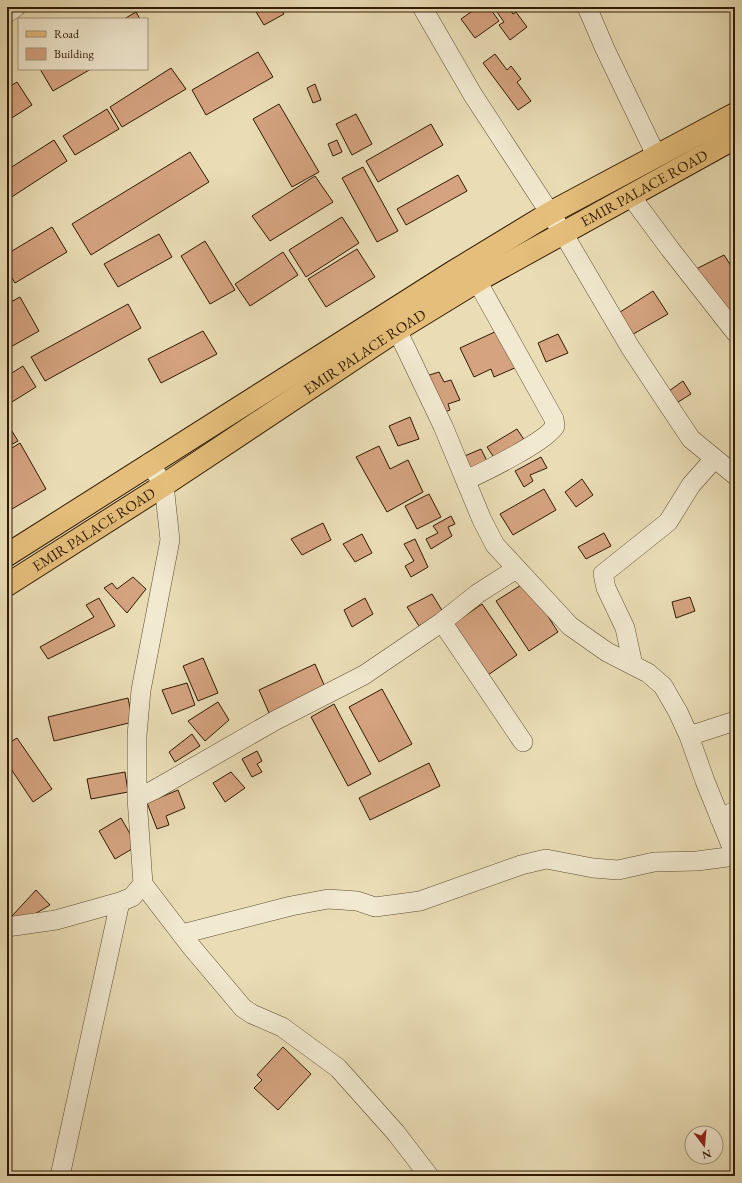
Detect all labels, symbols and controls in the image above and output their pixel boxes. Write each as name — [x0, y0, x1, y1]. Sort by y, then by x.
legend — [18, 18, 148, 70]
text: Road — [54, 26, 80, 42]
text: Building — [54, 46, 95, 62]
street label: EMIR PALACE ROAD — [577, 145, 711, 231]
street label: EMIR PALACE ROAD — [300, 305, 429, 399]
street label: EMIR PALACE ROAD — [28, 483, 159, 576]
north arrow — [684, 1125, 724, 1165]
text: N — [700, 1147, 713, 1163]

